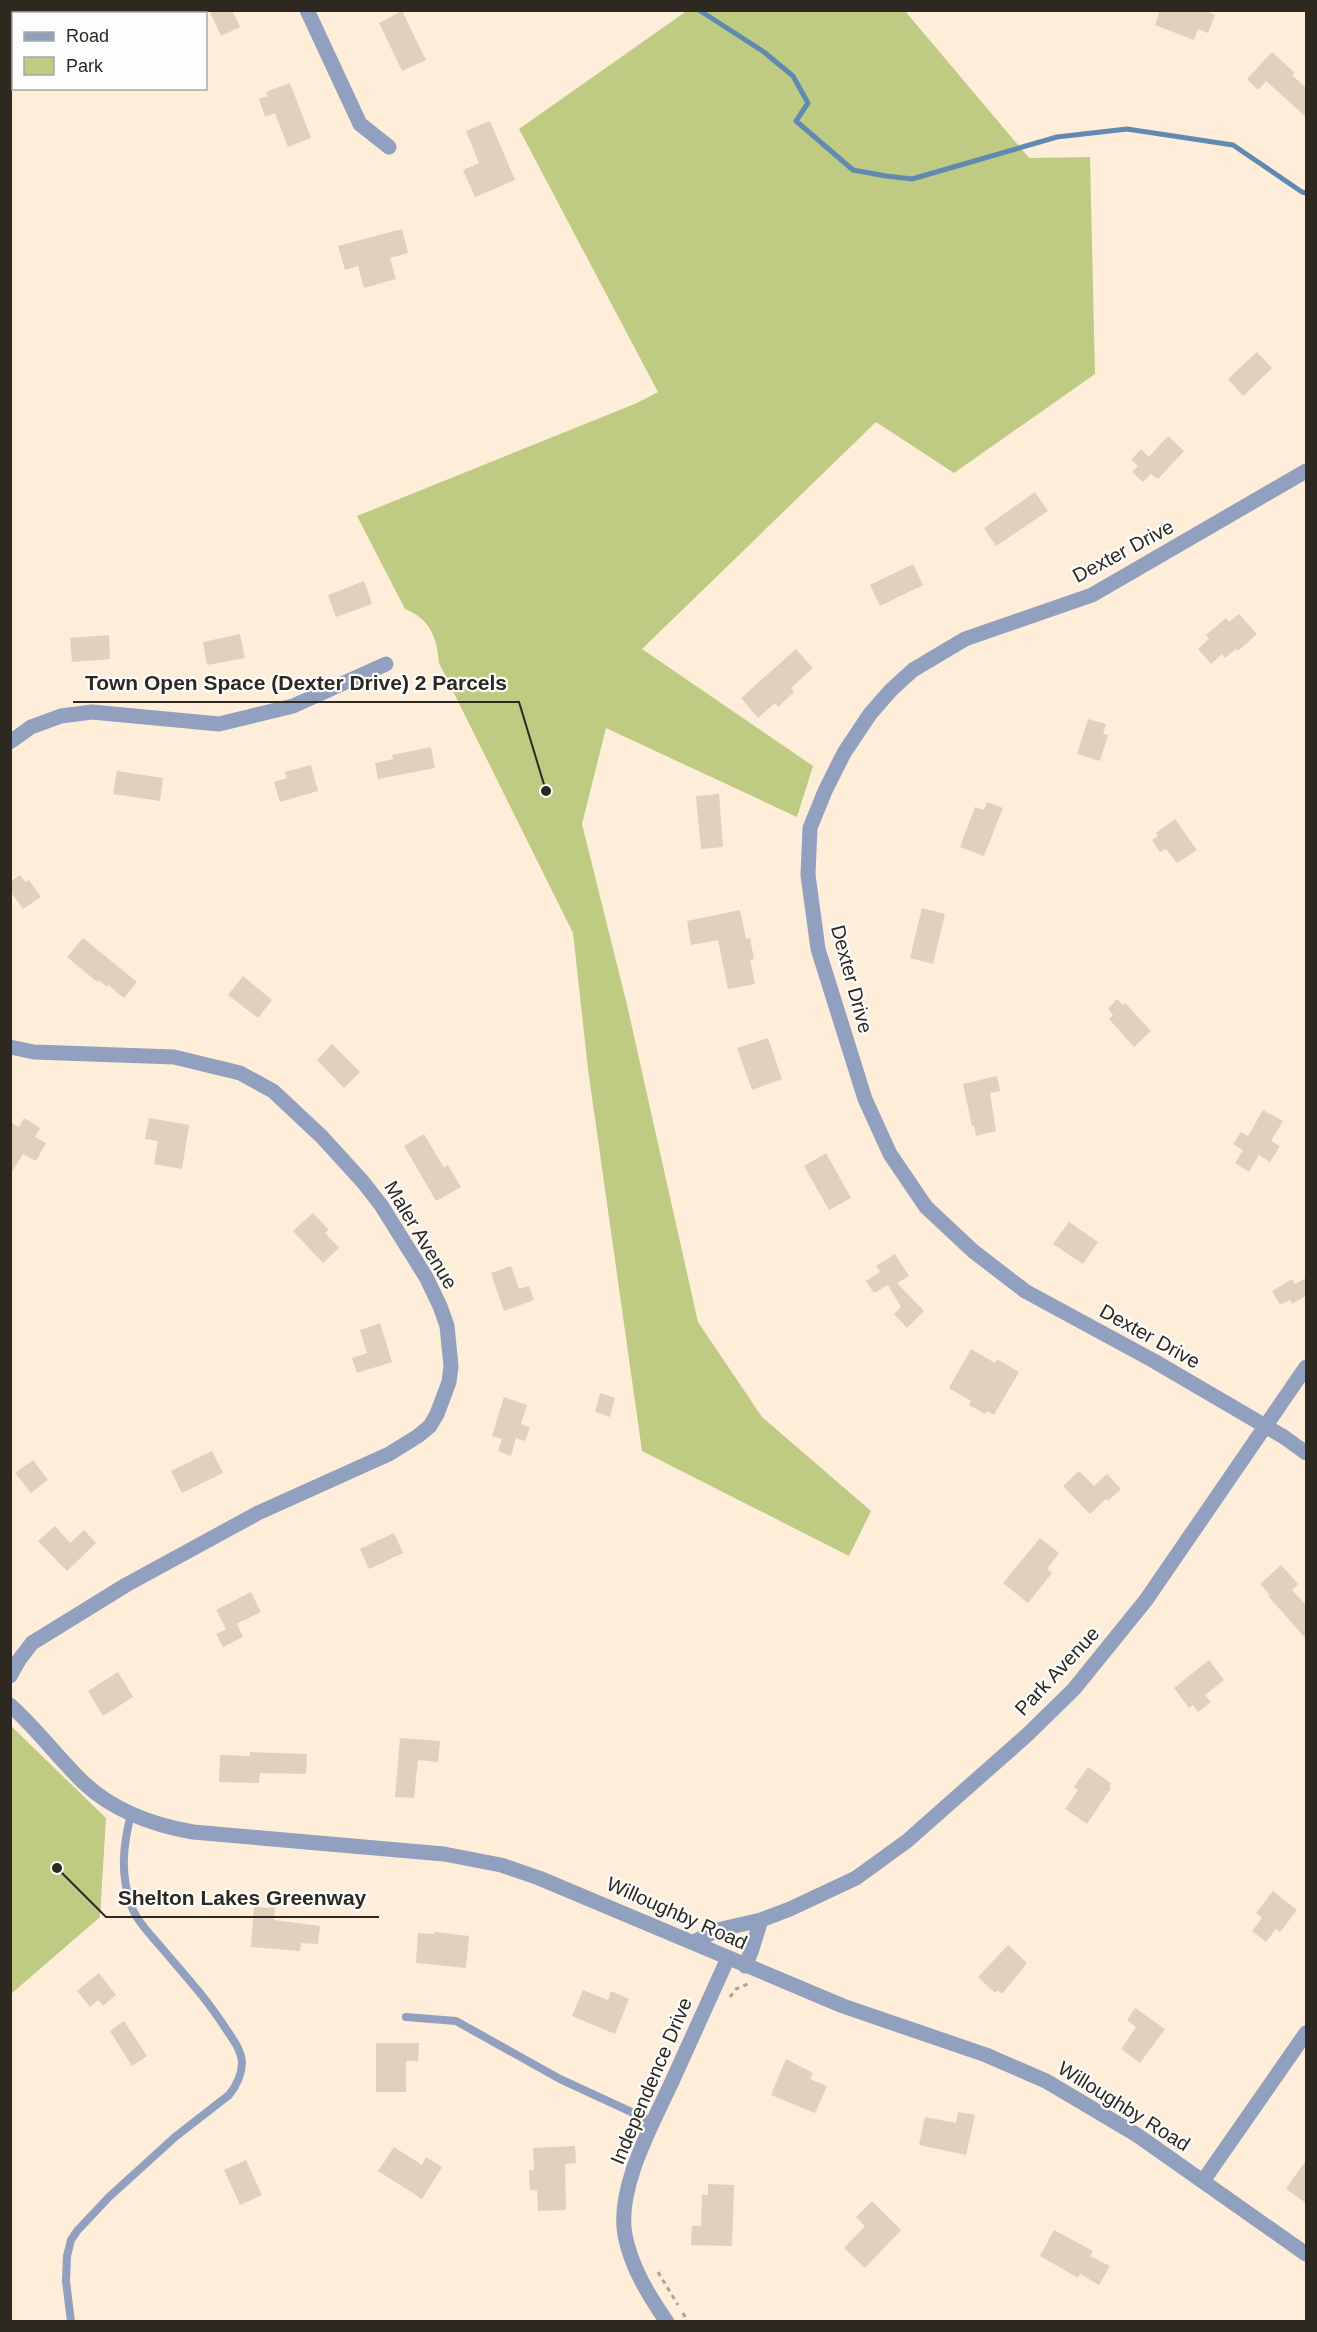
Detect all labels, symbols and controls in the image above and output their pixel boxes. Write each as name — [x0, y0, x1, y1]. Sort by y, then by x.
legend — [12, 12, 207, 90]
text: Road — [66, 26, 109, 46]
text: Park — [66, 56, 104, 76]
street label: Dexter Drive — [1069, 515, 1177, 587]
callout: Town Open Space (Dexter Drive) 2 Parcels — [73, 663, 519, 702]
text: Town Open Space (Dexter Drive) 2 Parcels — [85, 671, 507, 694]
street label: Dexter Drive — [827, 922, 877, 1036]
street label: Maler Avenue — [380, 1177, 462, 1293]
street label: Dexter Drive — [1096, 1299, 1204, 1373]
street label: Park Avenue — [1010, 1622, 1104, 1720]
street label: Willoughby Road — [603, 1872, 751, 1954]
callout: Shelton Lakes Greenway — [106, 1878, 379, 1917]
text: Shelton Lakes Greenway — [118, 1886, 367, 1909]
street label: Independence Drive — [606, 1994, 696, 2168]
street label: Willoughby Road — [1054, 2057, 1194, 2155]

